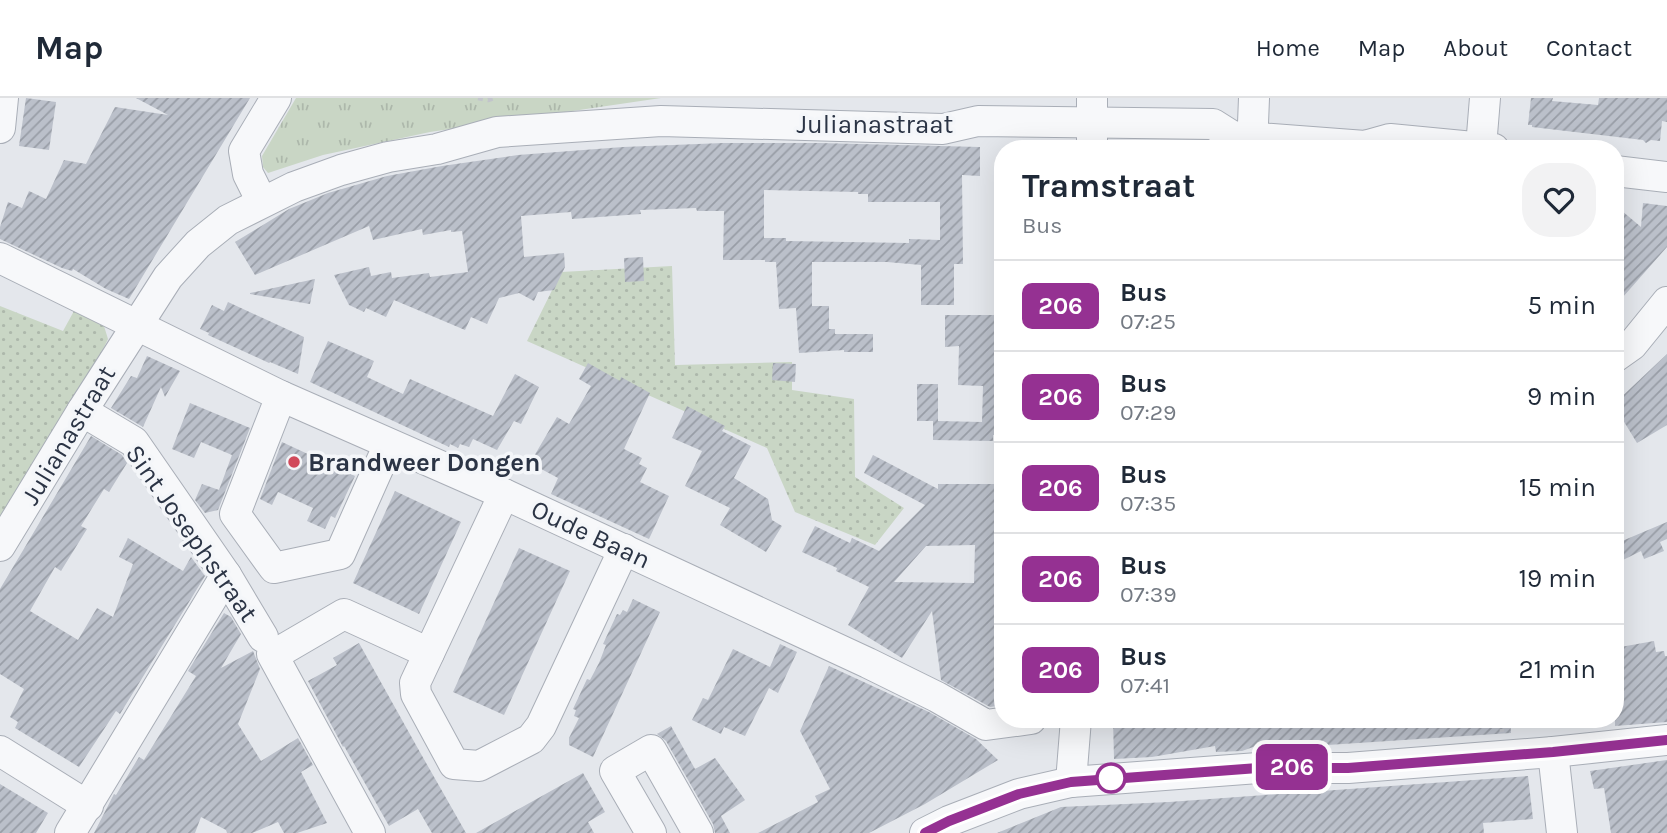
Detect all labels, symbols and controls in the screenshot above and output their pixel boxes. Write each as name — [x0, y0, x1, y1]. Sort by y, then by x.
text: Map — [35, 29, 103, 67]
text: Home — [1256, 34, 1320, 62]
text: Map — [1358, 34, 1405, 62]
text: About — [1443, 34, 1508, 62]
text: Contact — [1546, 34, 1632, 62]
street label: Julianastraat — [797, 109, 954, 140]
button: heart — [1522, 163, 1596, 237]
text: Tramstraat — [1022, 167, 1195, 205]
text: Bus — [1022, 212, 1062, 239]
text: Bus — [1120, 277, 1167, 308]
text: 5 min — [1527, 290, 1596, 321]
text: 206 — [1038, 292, 1083, 320]
text: 07:25 — [1120, 308, 1176, 335]
street label: Julianastraat — [15, 360, 122, 510]
text: Bus — [1120, 368, 1167, 399]
text: 9 min — [1527, 381, 1596, 412]
text: 206 — [1038, 383, 1083, 411]
text: 07:29 — [1120, 399, 1176, 426]
street label: Sint Josephstraat — [119, 439, 264, 628]
place label: Brandweer Dongen — [308, 447, 540, 478]
marker: Brandweer Dongen — [286, 454, 302, 470]
text: Bus — [1120, 459, 1167, 490]
text: 15 min — [1519, 472, 1596, 503]
text: 206 — [1038, 474, 1083, 502]
text: 07:35 — [1120, 490, 1176, 517]
street label: Oude Baan — [526, 493, 655, 576]
text: Bus — [1120, 550, 1167, 581]
text: 19 min — [1518, 563, 1596, 594]
text: 206 — [1038, 565, 1083, 593]
text: 07:39 — [1120, 581, 1177, 608]
text: Bus — [1120, 641, 1167, 672]
text: 21 min — [1518, 654, 1596, 685]
text: 206 — [1038, 656, 1083, 684]
text: 07:41 — [1120, 672, 1170, 699]
line badge: 206 — [1252, 744, 1332, 790]
text: 206 — [1270, 753, 1314, 781]
unlabelled marker — [1096, 763, 1126, 793]

